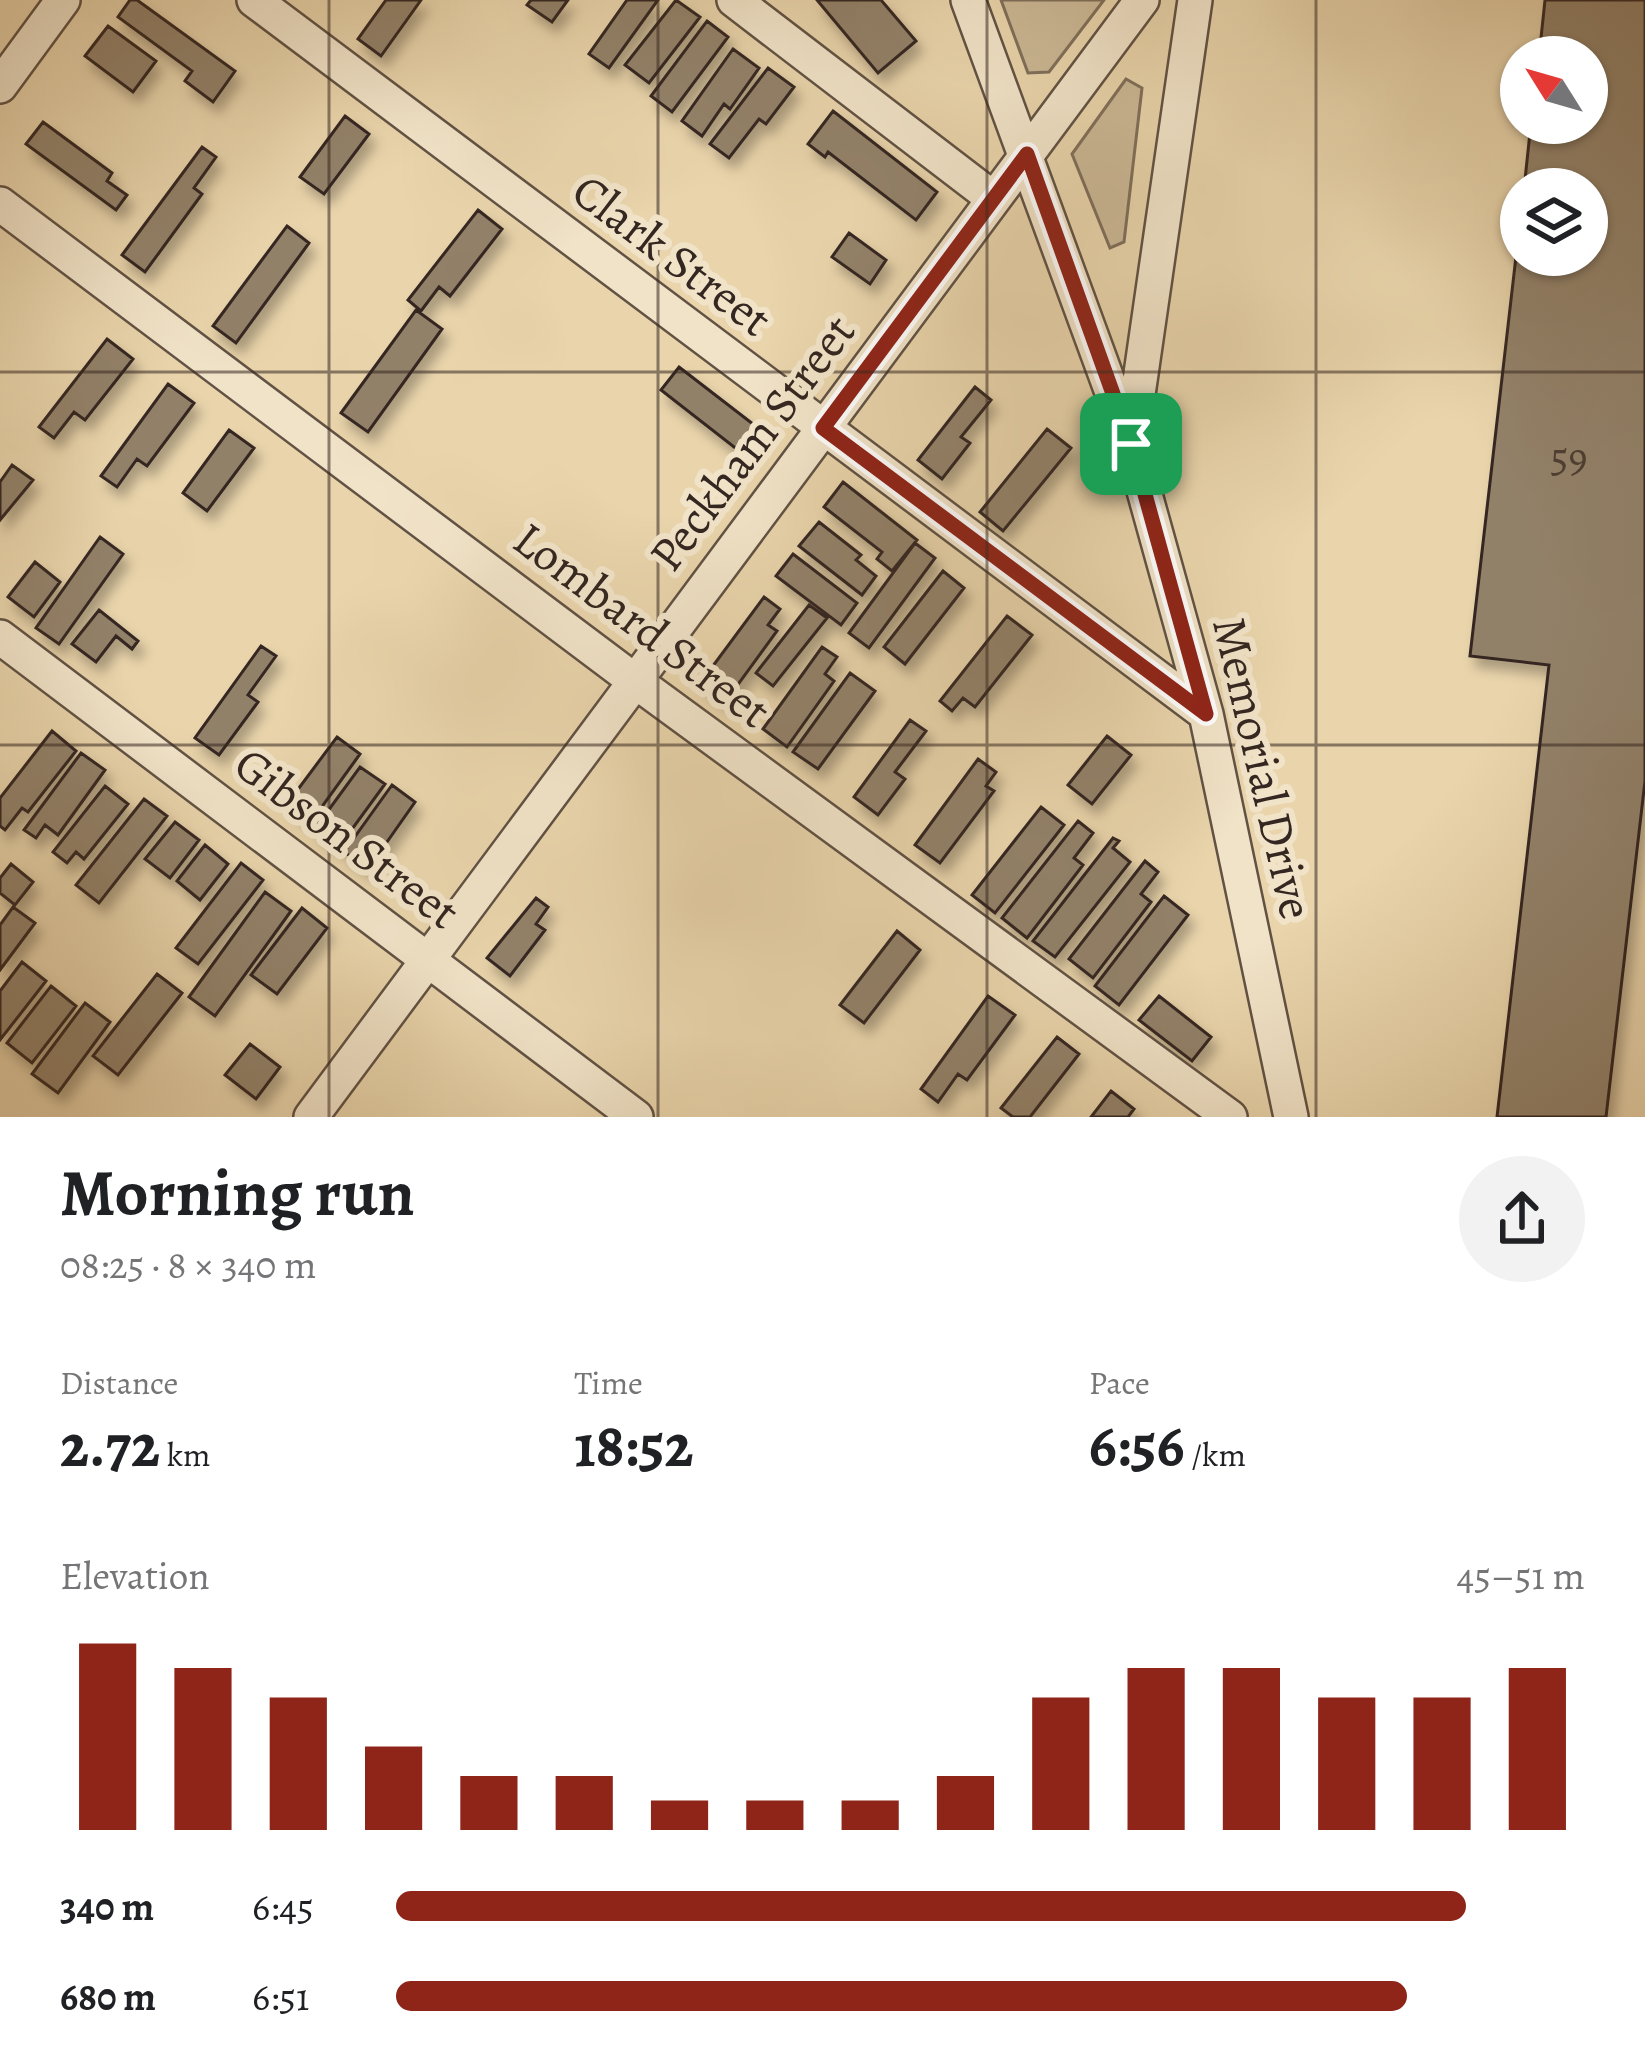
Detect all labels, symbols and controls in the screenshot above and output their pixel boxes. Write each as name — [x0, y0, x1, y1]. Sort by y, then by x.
north arrow — [1500, 36, 1608, 144]
map controls — [1500, 36, 1608, 276]
street label: Clark Street — [559, 158, 785, 352]
button: layers — [1500, 168, 1608, 276]
street label: Peckham Street — [634, 301, 870, 585]
pin — [1080, 393, 1182, 495]
icon: arrive — [1098, 411, 1164, 477]
house number: 59 — [1550, 428, 1588, 485]
street label: Lombard Street — [500, 507, 784, 743]
street label: Memorial Drive — [1196, 610, 1330, 926]
street label: Gibson Street — [221, 732, 473, 944]
text: Morning run — [60, 1148, 415, 1238]
button: share — [1459, 1156, 1585, 1282]
text: 08:25 · 8 × 340 m — [60, 1238, 316, 1291]
text: Distance — [60, 1360, 178, 1405]
text: Time — [574, 1360, 643, 1405]
text: Pace — [1089, 1360, 1150, 1405]
text: 2.72 — [60, 1405, 160, 1487]
text: 18:52 — [574, 1405, 694, 1487]
text: 6:56 — [1089, 1405, 1185, 1487]
text: km — [160, 1432, 211, 1477]
text: /km — [1185, 1432, 1246, 1477]
text: Elevation — [60, 1549, 210, 1602]
text: 45–51 m — [1457, 1549, 1585, 1602]
text: 340 m — [60, 1880, 154, 1933]
text: 6:45 — [252, 1880, 314, 1933]
text: 680 m — [60, 1970, 156, 2023]
text: 6:51 — [252, 1970, 309, 2023]

